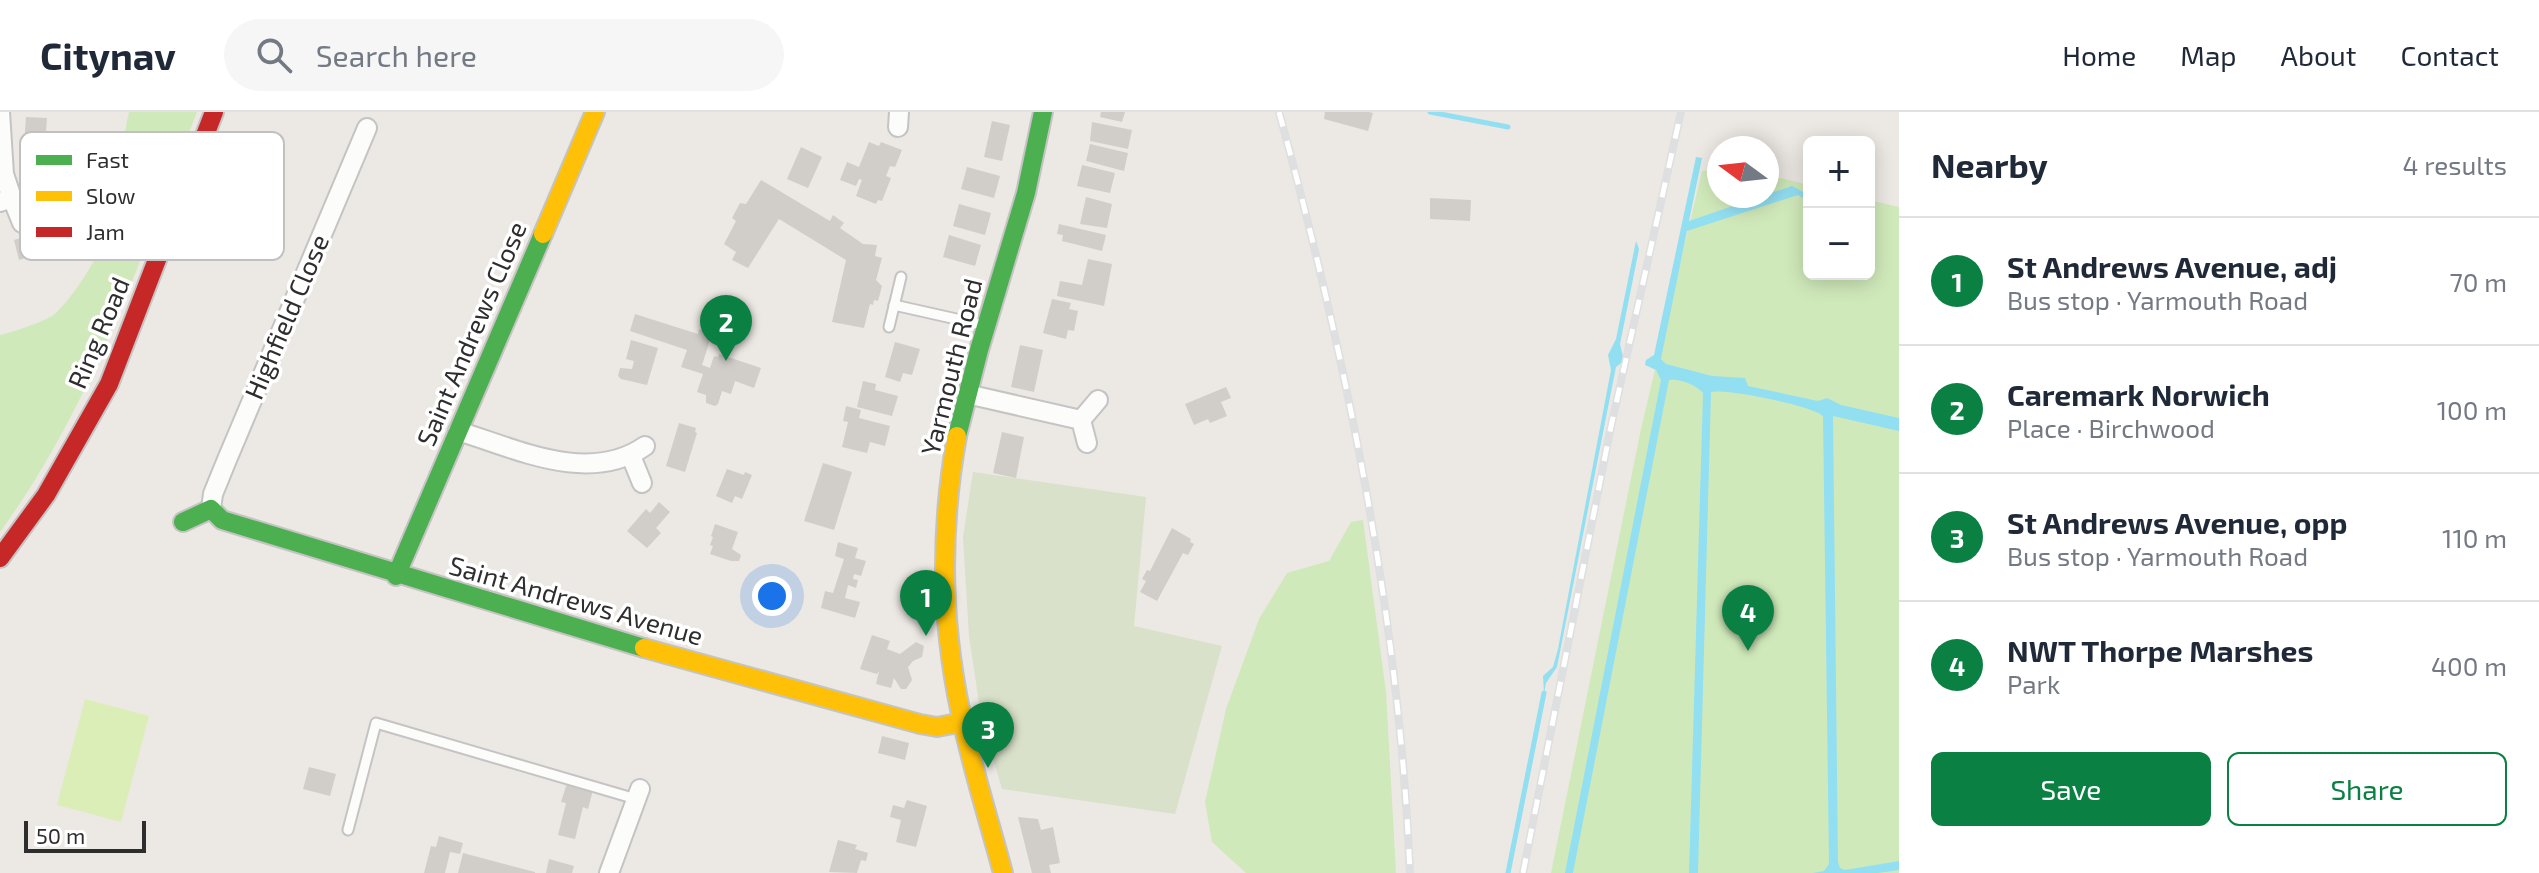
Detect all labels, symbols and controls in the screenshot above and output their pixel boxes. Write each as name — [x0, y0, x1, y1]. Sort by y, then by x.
search box — [224, 19, 784, 91]
text: Citynav — [40, 32, 176, 78]
icon: search — [252, 33, 296, 77]
text: Search here — [316, 37, 477, 73]
text: Home — [2062, 38, 2136, 72]
text: Map — [2180, 38, 2237, 72]
text: About — [2281, 38, 2356, 72]
text: Contact — [2400, 38, 2499, 72]
legend — [20, 132, 284, 260]
north arrow — [1707, 136, 1779, 208]
map controls — [1803, 136, 1875, 280]
button: + — [1803, 136, 1875, 208]
text: Nearby — [1931, 144, 2048, 185]
text: Fast — [86, 146, 129, 172]
text: 4 results — [2402, 149, 2507, 180]
text: Slow — [86, 182, 135, 208]
button: − — [1803, 208, 1875, 280]
street label: Saint Andrews Close — [409, 217, 532, 450]
text: Jam — [86, 218, 125, 244]
street label: Highfield Close — [237, 229, 334, 403]
text: St Andrews Avenue, adj — [2007, 248, 2337, 284]
text: 1 — [1951, 266, 1963, 297]
text: 70 m — [2449, 266, 2507, 297]
street label: Ring Road — [60, 272, 135, 393]
street label: Yarmouth Road — [914, 275, 987, 458]
text: Bus stop · Yarmouth Road — [2007, 284, 2308, 315]
pin: 2 — [700, 295, 752, 361]
text: Caremark Norwich — [2007, 376, 2270, 412]
text: 2 — [1949, 394, 1965, 425]
text: 100 m — [2437, 394, 2507, 425]
text: Place · Birchwood — [2007, 412, 2215, 443]
text: St Andrews Avenue, opp — [2007, 504, 2348, 540]
text: 3 — [1950, 522, 1964, 553]
text: 110 m — [2442, 522, 2507, 553]
text: Bus stop · Yarmouth Road — [2007, 540, 2308, 571]
street label: Saint Andrews Avenue — [446, 548, 707, 651]
pin: 1 — [900, 570, 952, 636]
your location — [752, 576, 792, 616]
pin: 4 — [1722, 585, 1774, 651]
text: NWT Thorpe Marshes — [2007, 632, 2313, 668]
text: 4 — [1949, 650, 1965, 681]
text: 400 m — [2431, 650, 2507, 681]
text: Park — [2007, 668, 2060, 699]
pin: 3 — [962, 702, 1014, 768]
button: Save — [1931, 752, 2211, 826]
button: Share — [2227, 752, 2507, 826]
scale bar — [24, 817, 146, 853]
text: 50 m — [36, 822, 85, 848]

